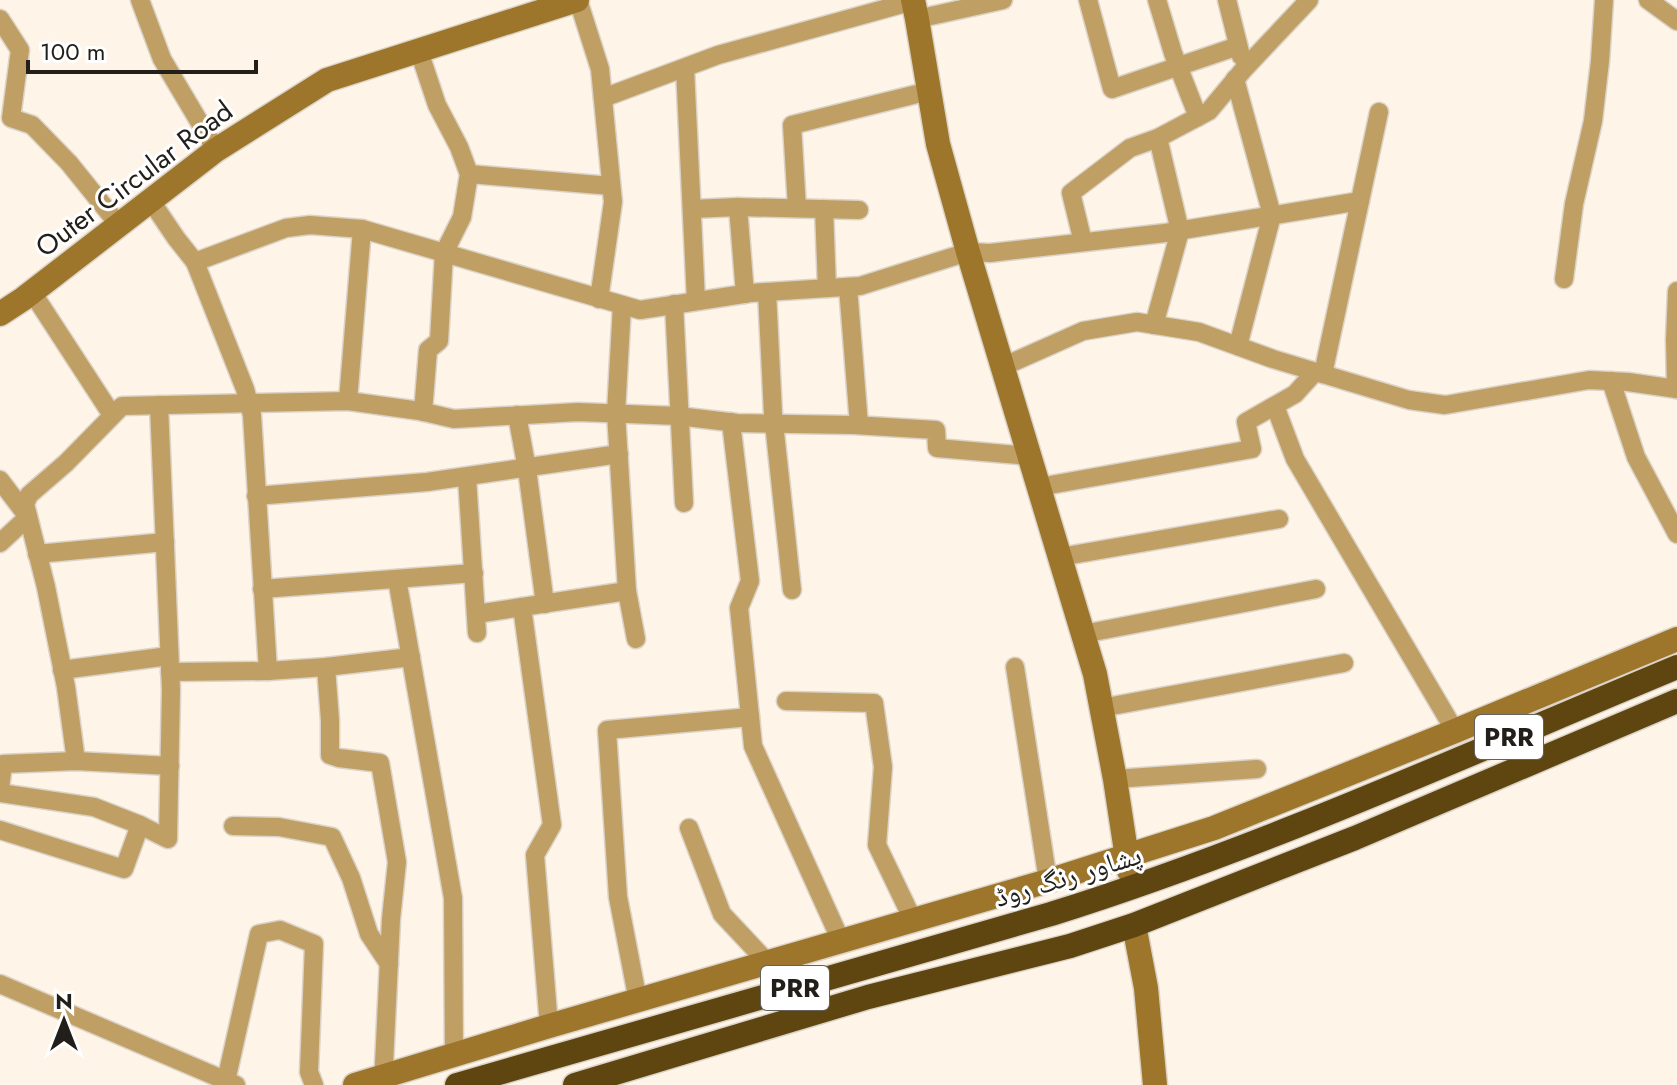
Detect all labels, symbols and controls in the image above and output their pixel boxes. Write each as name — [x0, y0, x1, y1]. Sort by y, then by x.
scale bar — [28, 24, 256, 74]
text: 100 m — [40, 34, 106, 69]
street label: Outer Circular Road — [27, 91, 241, 267]
road number: PRR — [1475, 715, 1543, 759]
street label: پشاور رنگ روڈ — [989, 834, 1147, 918]
road number: PRR — [761, 966, 829, 1010]
north arrow — [24, 981, 104, 1061]
text: N — [55, 985, 73, 1017]

